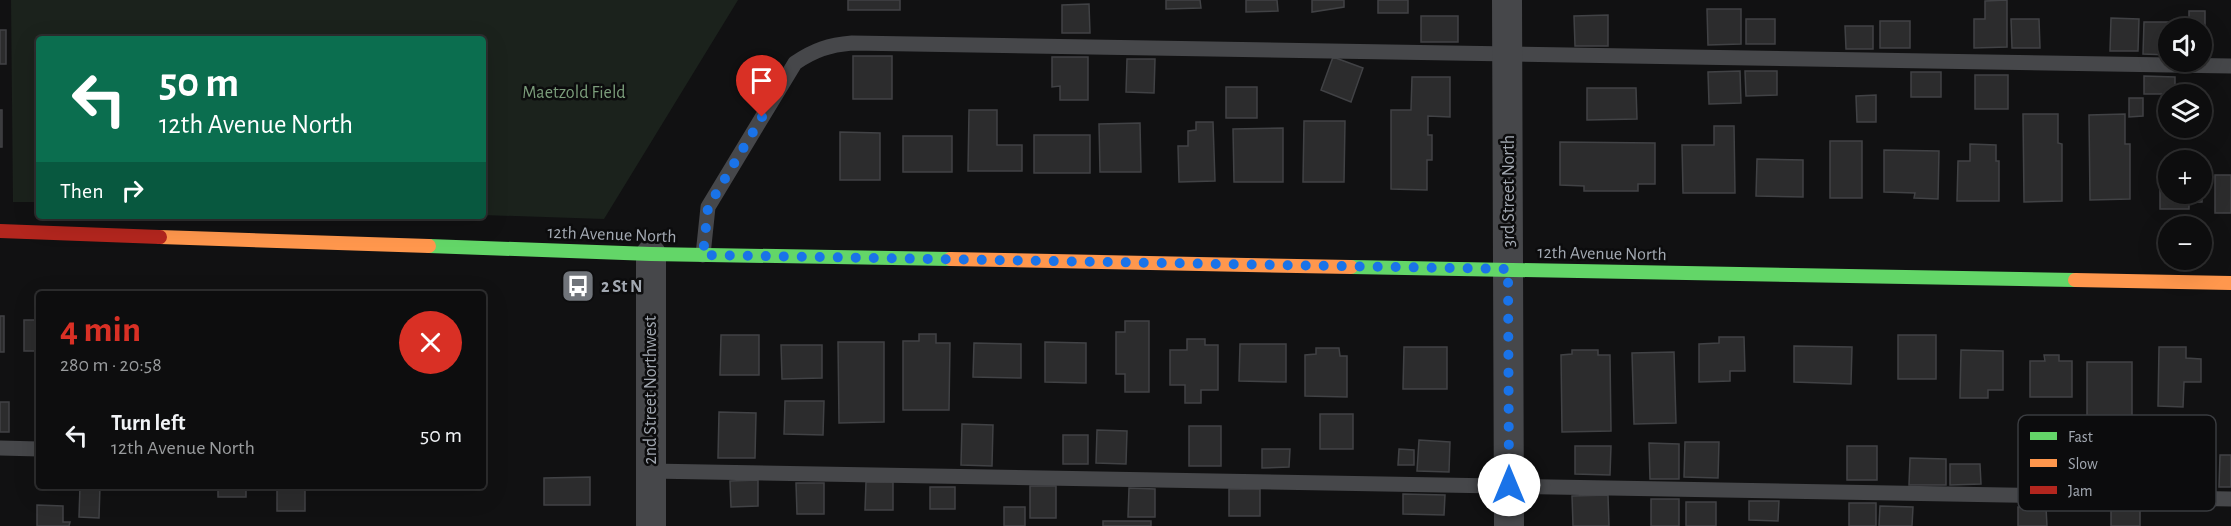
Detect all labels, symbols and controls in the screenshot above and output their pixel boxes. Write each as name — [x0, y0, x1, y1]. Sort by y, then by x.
map controls — [2158, 18, 2212, 270]
button: sound — [2158, 18, 2212, 72]
pin — [736, 55, 787, 117]
icon: left — [60, 60, 138, 138]
text: 50 m — [159, 62, 239, 104]
icon: arrive — [745, 64, 778, 97]
park label: Maetzold Field — [522, 84, 626, 102]
button: layers — [2158, 84, 2212, 138]
text: 12th Avenue North — [159, 111, 353, 138]
street label: 3rd Street North — [1500, 135, 1518, 247]
button: + — [2158, 150, 2212, 204]
icon: right — [116, 174, 149, 207]
text: Then — [60, 180, 104, 202]
button: − — [2158, 216, 2212, 270]
street label: 12th Avenue North — [547, 224, 677, 246]
street label: 12th Avenue North — [1537, 244, 1667, 264]
bus stop icon: 2 St N — [560, 268, 596, 304]
place label: 2 St N — [601, 278, 642, 296]
button: close — [399, 311, 462, 374]
text: 4 min — [60, 312, 141, 348]
street label: 2nd Street Northwest — [642, 315, 660, 464]
text: 280 m · 20:58 — [60, 355, 162, 375]
text: Turn left — [111, 412, 185, 434]
legend — [2018, 415, 2216, 511]
icon: left — [60, 419, 93, 452]
text: 50 m — [420, 424, 462, 446]
text: Fast — [2068, 429, 2093, 445]
text: 12th Avenue North — [111, 438, 255, 458]
position arrow — [1477, 453, 1541, 517]
text: Slow — [2068, 456, 2098, 472]
text: Jam — [2068, 483, 2093, 499]

